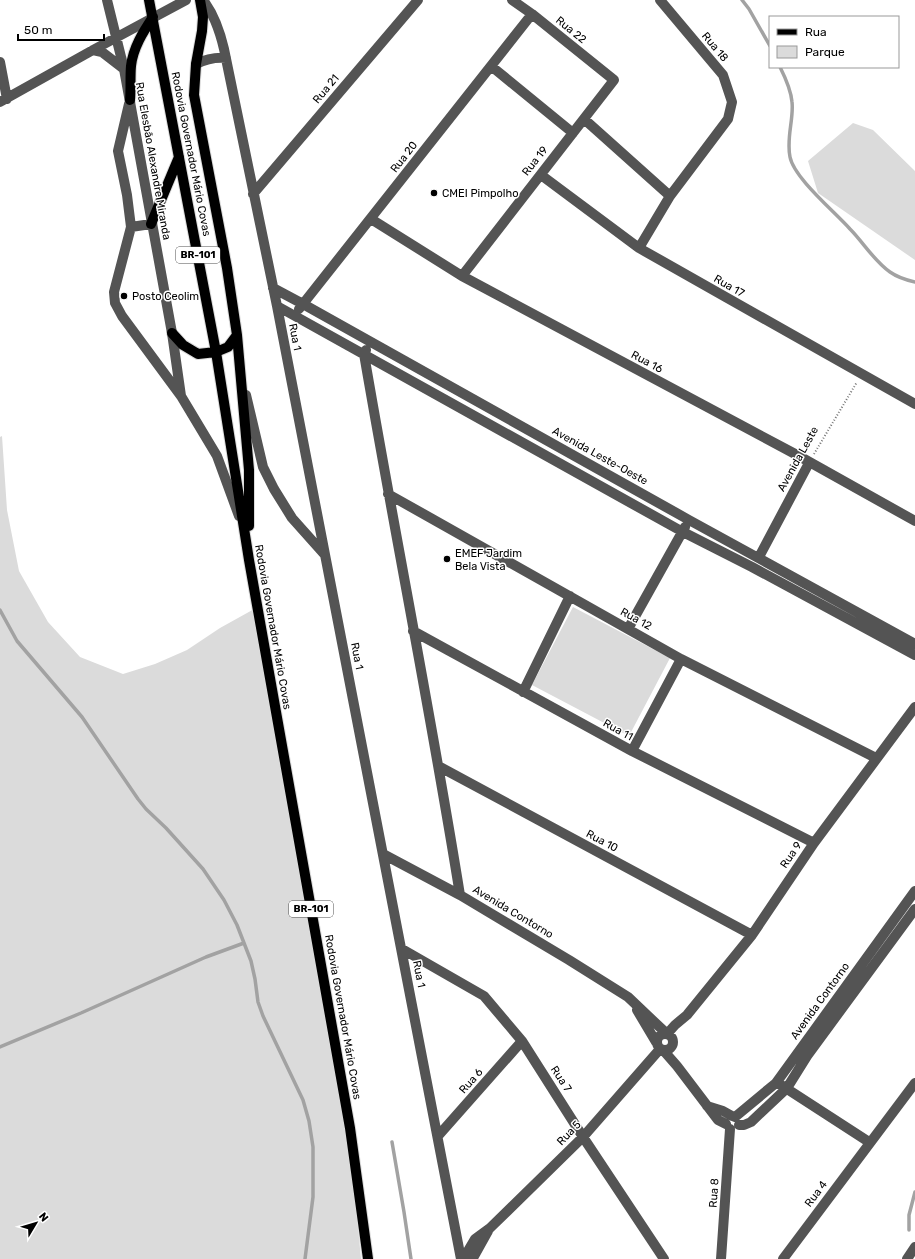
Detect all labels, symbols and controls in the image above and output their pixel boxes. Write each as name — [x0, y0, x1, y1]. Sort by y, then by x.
street label: Rua 22 — [553, 14, 589, 46]
scale bar — [18, 16, 104, 42]
legend — [769, 16, 899, 68]
text: 50 m — [24, 23, 52, 37]
text: Rua — [805, 25, 827, 39]
street label: Rua 18 — [699, 30, 731, 64]
text: Parque — [805, 45, 845, 59]
street label: Rodovia Governador Mário Covas — [169, 71, 213, 238]
street label: Rua 21 — [310, 72, 342, 106]
street label: Rua Elesbão Alexandre Miranda — [133, 81, 173, 241]
street label: Rua 20 — [388, 139, 420, 175]
street label: Rua 19 — [519, 144, 551, 178]
place label: CMEI Pimpolho — [442, 187, 518, 200]
marker: CMEI Pimpolho — [429, 188, 439, 198]
road number: BR-101 — [176, 247, 220, 263]
street label: Rua 17 — [711, 272, 747, 300]
place label: Posto Ceolim — [132, 290, 199, 303]
marker: Posto Ceolim — [119, 291, 129, 301]
street label: Rua 1 — [286, 322, 304, 352]
street label: Rua 16 — [629, 348, 665, 376]
street label: Avenida Leste-Oeste — [550, 424, 650, 488]
street label: Avenida Leste — [775, 424, 821, 494]
street label: Rodovia Governador Mário Covas — [252, 543, 294, 711]
place label: EMEF Jardim Bela Vista — [455, 547, 522, 573]
marker: EMEF Jardim Bela Vista — [442, 554, 452, 564]
street label: Rua 12 — [618, 605, 654, 633]
street label: Rua 1 — [348, 641, 366, 671]
street label: Rua 11 — [601, 717, 635, 743]
street label: Rua 10 — [584, 827, 620, 855]
street label: Rua 9 — [777, 839, 805, 871]
street label: Avenida Contorno — [470, 883, 556, 941]
road number: BR-101 — [289, 901, 333, 917]
street label: Rodovia Governador Mário Covas — [322, 933, 364, 1101]
street label: Rua 1 — [410, 959, 428, 989]
street label: Avenida Contorno — [788, 960, 852, 1042]
street label: Rua 7 — [548, 1064, 574, 1095]
street label: Rua 6 — [457, 1065, 486, 1096]
street label: Rua 5 — [554, 1118, 584, 1148]
street label: Rua 8 — [706, 1178, 722, 1208]
street label: Rua 4 — [802, 1178, 830, 1210]
north arrow — [16, 1203, 56, 1243]
text: N — [36, 1210, 51, 1224]

